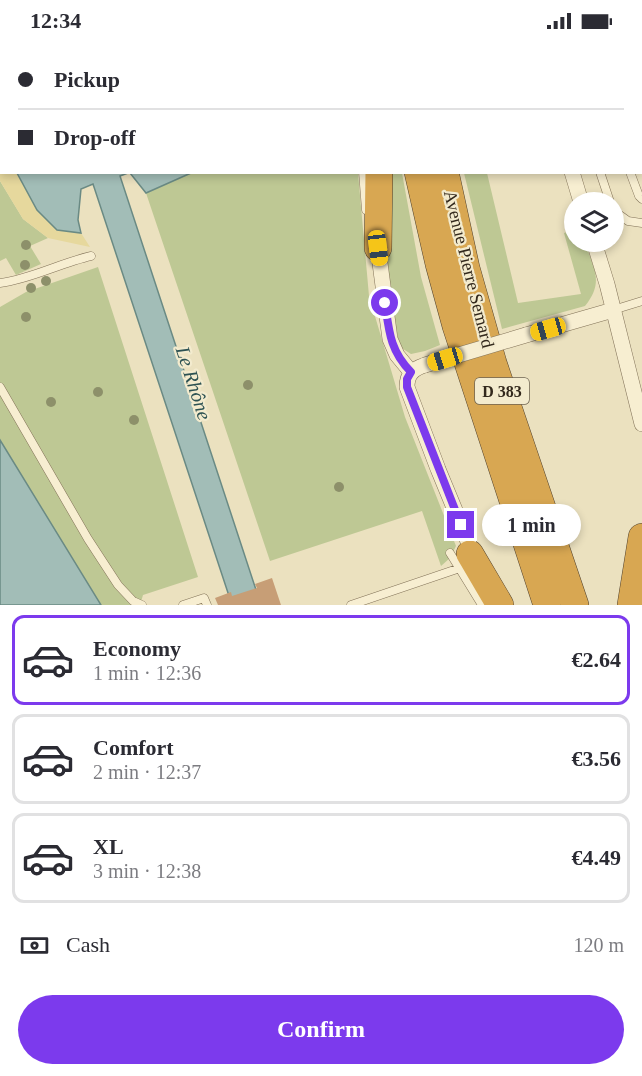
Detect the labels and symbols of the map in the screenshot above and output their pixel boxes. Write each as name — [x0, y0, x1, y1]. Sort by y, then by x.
street label: Avenue Pierre Semard — [440, 188, 498, 350]
car — [367, 229, 389, 267]
route start — [371, 289, 398, 316]
car — [528, 315, 568, 343]
water label: Le Rhône — [171, 342, 216, 423]
car — [425, 345, 465, 373]
road number: D 383 — [475, 378, 529, 404]
callout: 1 min — [482, 504, 581, 546]
route end — [447, 511, 474, 538]

